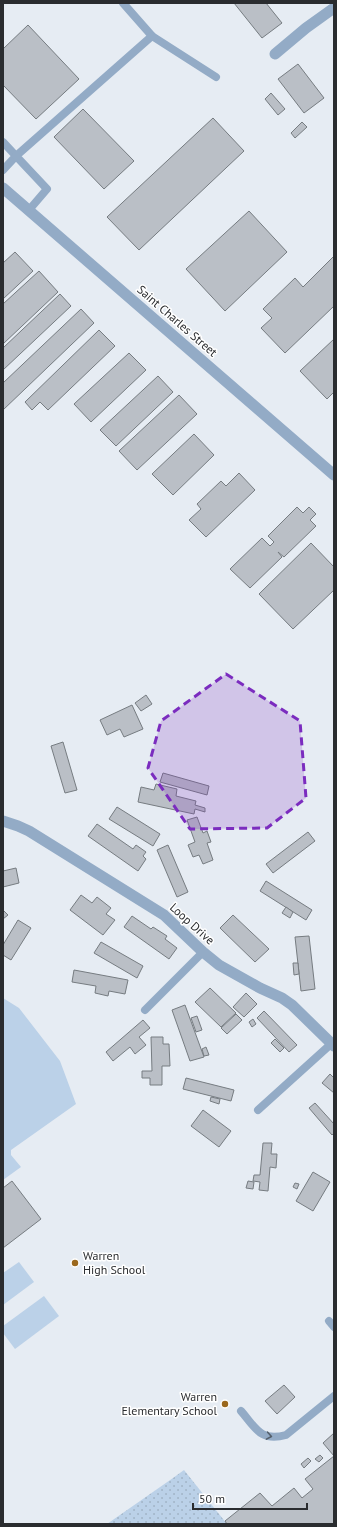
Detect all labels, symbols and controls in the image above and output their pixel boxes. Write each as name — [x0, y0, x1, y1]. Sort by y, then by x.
street label: Saint Charles Street — [134, 282, 220, 360]
street label: Loop Drive — [167, 900, 218, 948]
place label: Warren High School — [83, 1248, 146, 1277]
marker: Warren High School — [70, 1258, 80, 1268]
place label: Warren Elementary School — [121, 1389, 217, 1418]
marker: Warren Elementary School — [220, 1399, 230, 1409]
one-way arrow — [266, 1431, 273, 1440]
scale bar — [193, 1485, 307, 1511]
text: 50 m — [199, 1491, 225, 1506]

